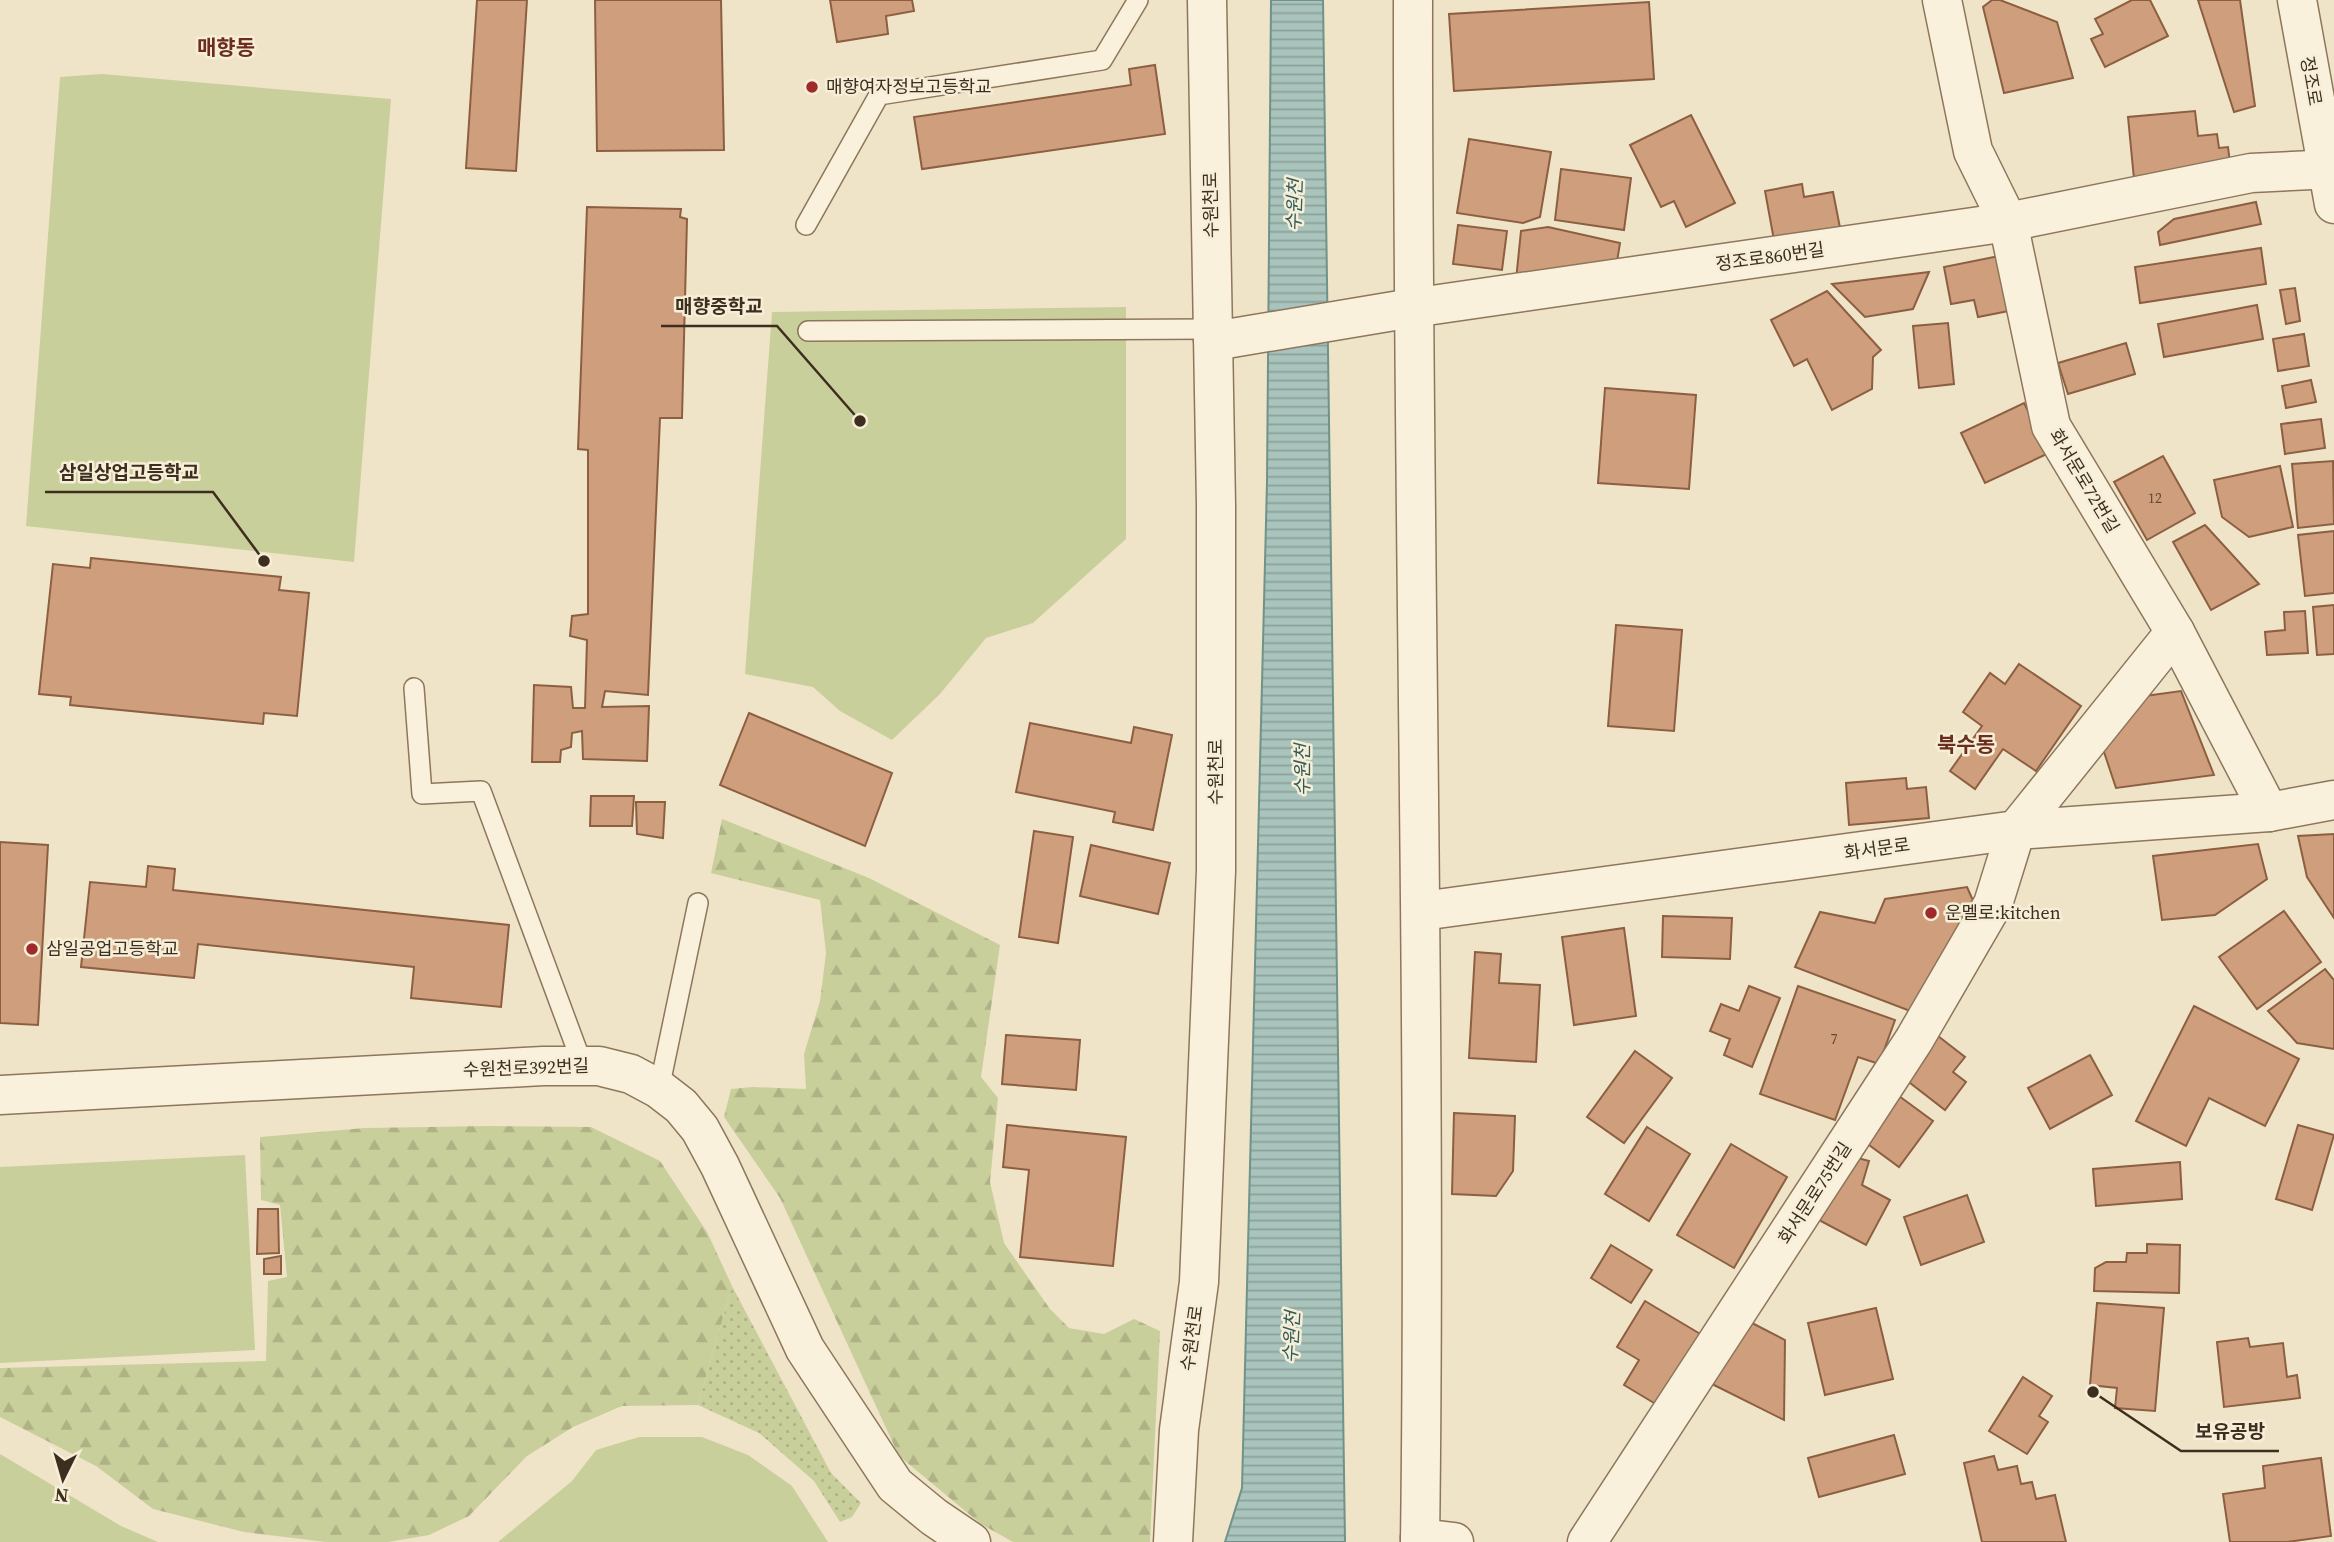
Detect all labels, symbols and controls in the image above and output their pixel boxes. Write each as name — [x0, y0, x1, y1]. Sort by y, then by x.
district label: 매향동 — [197, 33, 255, 62]
street label: 정조로 — [2295, 54, 2328, 108]
place label: 매향여자정보고등학교 — [826, 74, 992, 99]
marker: 매향여자정보고등학교 — [804, 79, 820, 95]
street label: 수원천로 — [1197, 172, 1224, 238]
water label: 수원천 — [1280, 177, 1308, 232]
street label: 정조로860번길 — [1714, 236, 1826, 277]
callout: 매향중학교 — [661, 286, 777, 326]
text: 매향중학교 — [675, 293, 763, 319]
street label: 화서문로72번길 — [2043, 424, 2125, 537]
callout: 삼일상업고등학교 — [45, 452, 213, 492]
text: 삼일상업고등학교 — [59, 459, 199, 485]
house number: 12 — [2148, 488, 2162, 508]
district label: 북수동 — [1937, 730, 1995, 759]
street label: 수원천로 — [1203, 739, 1228, 805]
water label: 수원천 — [1289, 742, 1315, 796]
street label: 화서문로 — [1842, 832, 1911, 865]
place label: 운멜로:kitchen — [1945, 900, 2061, 925]
marker: 운멜로:kitchen — [1923, 905, 1939, 921]
place label: 삼일공업고등학교 — [46, 936, 178, 961]
marker: 삼일공업고등학교 — [24, 941, 40, 957]
house number: 7 — [1831, 1029, 1838, 1049]
street label: 수원천로392번길 — [462, 1053, 590, 1082]
street label: 화서문로75번길 — [1772, 1137, 1857, 1249]
street label: 수원천로 — [1175, 1303, 1208, 1372]
water label: 수원천 — [1277, 1309, 1305, 1364]
callout: 보유공방 — [2181, 1411, 2279, 1451]
text: 보유공방 — [2195, 1418, 2265, 1444]
north arrow — [28, 1444, 98, 1514]
text: N — [53, 1482, 70, 1509]

